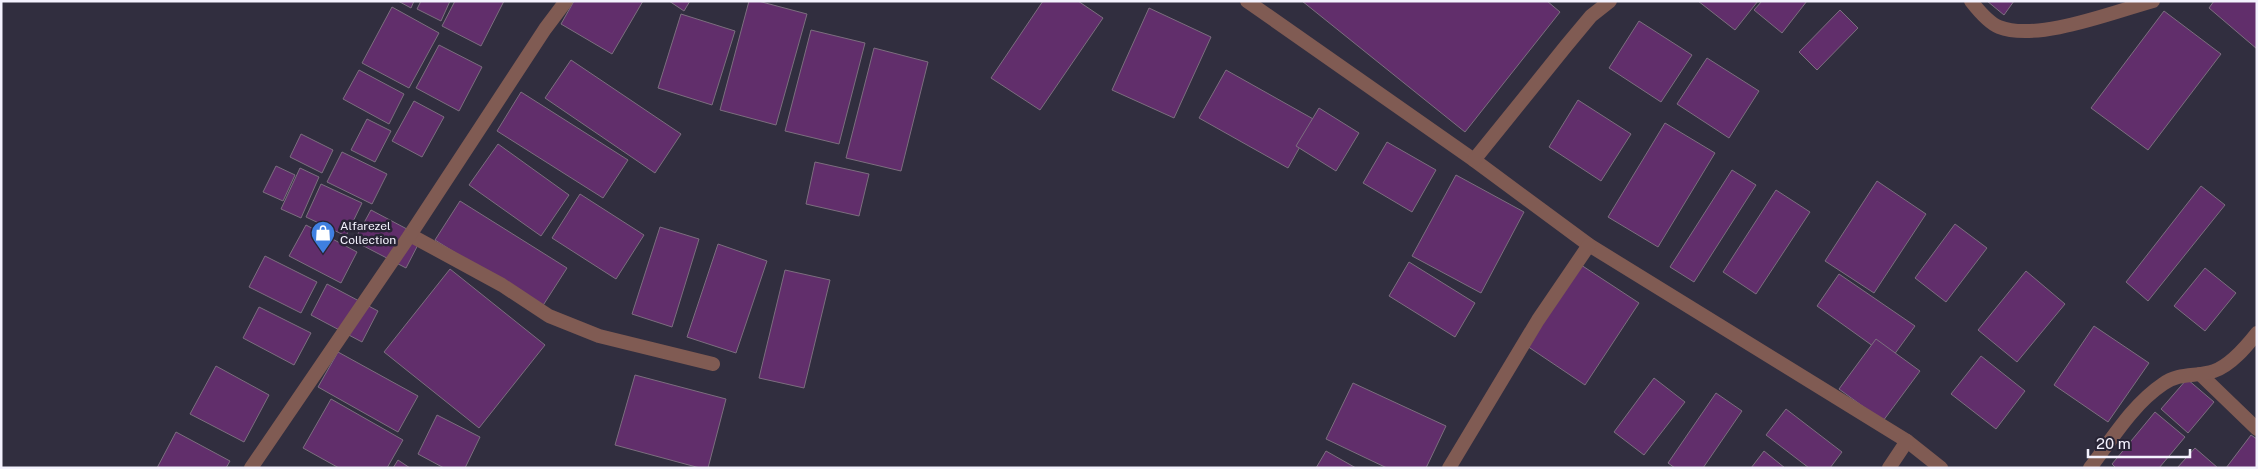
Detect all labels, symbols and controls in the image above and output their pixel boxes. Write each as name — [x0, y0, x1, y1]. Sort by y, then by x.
place label: Alfarezel Collection — [340, 219, 396, 247]
shop icon: Alfarezel Collection — [310, 220, 336, 254]
scale bar — [2088, 426, 2190, 458]
text: 20 m — [2096, 435, 2131, 452]

